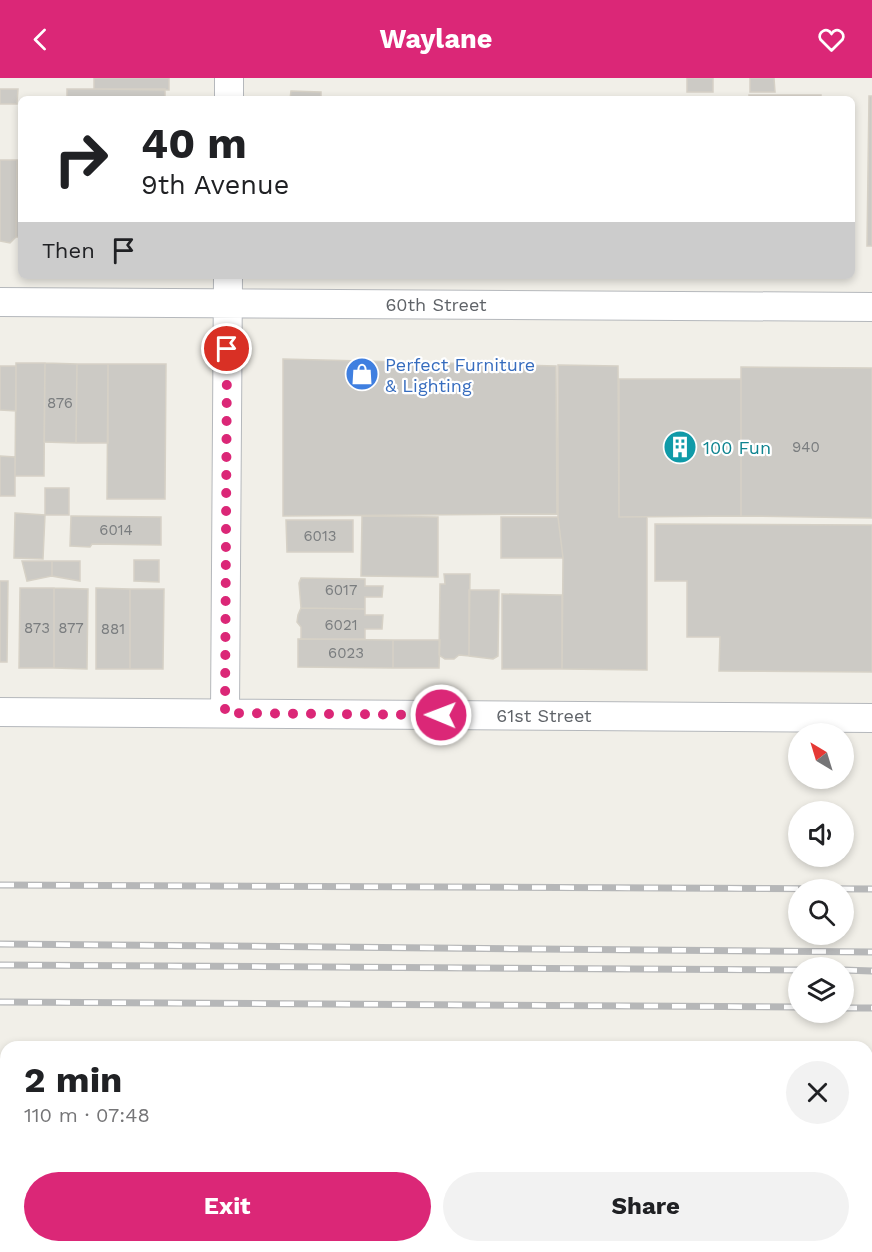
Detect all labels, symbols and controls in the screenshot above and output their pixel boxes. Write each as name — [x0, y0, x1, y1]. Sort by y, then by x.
icon: back — [24, 23, 57, 56]
text: Waylane — [380, 23, 492, 55]
icon: heart — [815, 23, 848, 56]
text: 40 m — [141, 119, 247, 168]
icon: right — [42, 120, 120, 198]
text: 9th Avenue — [141, 169, 289, 201]
icon: arrive — [107, 234, 140, 267]
text: Then — [42, 238, 95, 263]
street label: 60th Street — [385, 294, 487, 315]
pin — [201, 323, 252, 374]
icon: arrive — [210, 332, 243, 365]
place label: Perfect Furniture & Lighting — [385, 354, 535, 396]
shop icon: Perfect Furniture & Lighting — [344, 356, 380, 392]
house number: 876 — [47, 394, 73, 412]
building icon: 100 Fun — [662, 429, 698, 465]
place label: 100 Fun — [703, 437, 771, 458]
house number: 940 — [792, 438, 820, 456]
house number: 6014 — [99, 521, 133, 539]
house number: 6013 — [303, 527, 337, 545]
house number: 6017 — [325, 581, 357, 599]
house number: 6021 — [324, 616, 358, 634]
house number: 873 — [24, 619, 50, 637]
house number: 877 — [58, 619, 84, 637]
house number: 881 — [101, 620, 125, 638]
house number: 6023 — [328, 644, 364, 662]
position arrow — [409, 683, 473, 747]
street label: 61st Street — [496, 705, 592, 726]
north arrow — [788, 723, 854, 789]
map controls — [788, 723, 854, 1023]
button: sound — [788, 801, 854, 867]
button: search — [788, 879, 854, 945]
button: layers — [788, 957, 854, 1023]
text: 2 min — [24, 1059, 122, 1101]
button: close — [786, 1061, 849, 1124]
text: 110 m · 07:48 — [24, 1103, 150, 1127]
button: Exit — [24, 1172, 431, 1241]
button: Share — [443, 1172, 849, 1241]

